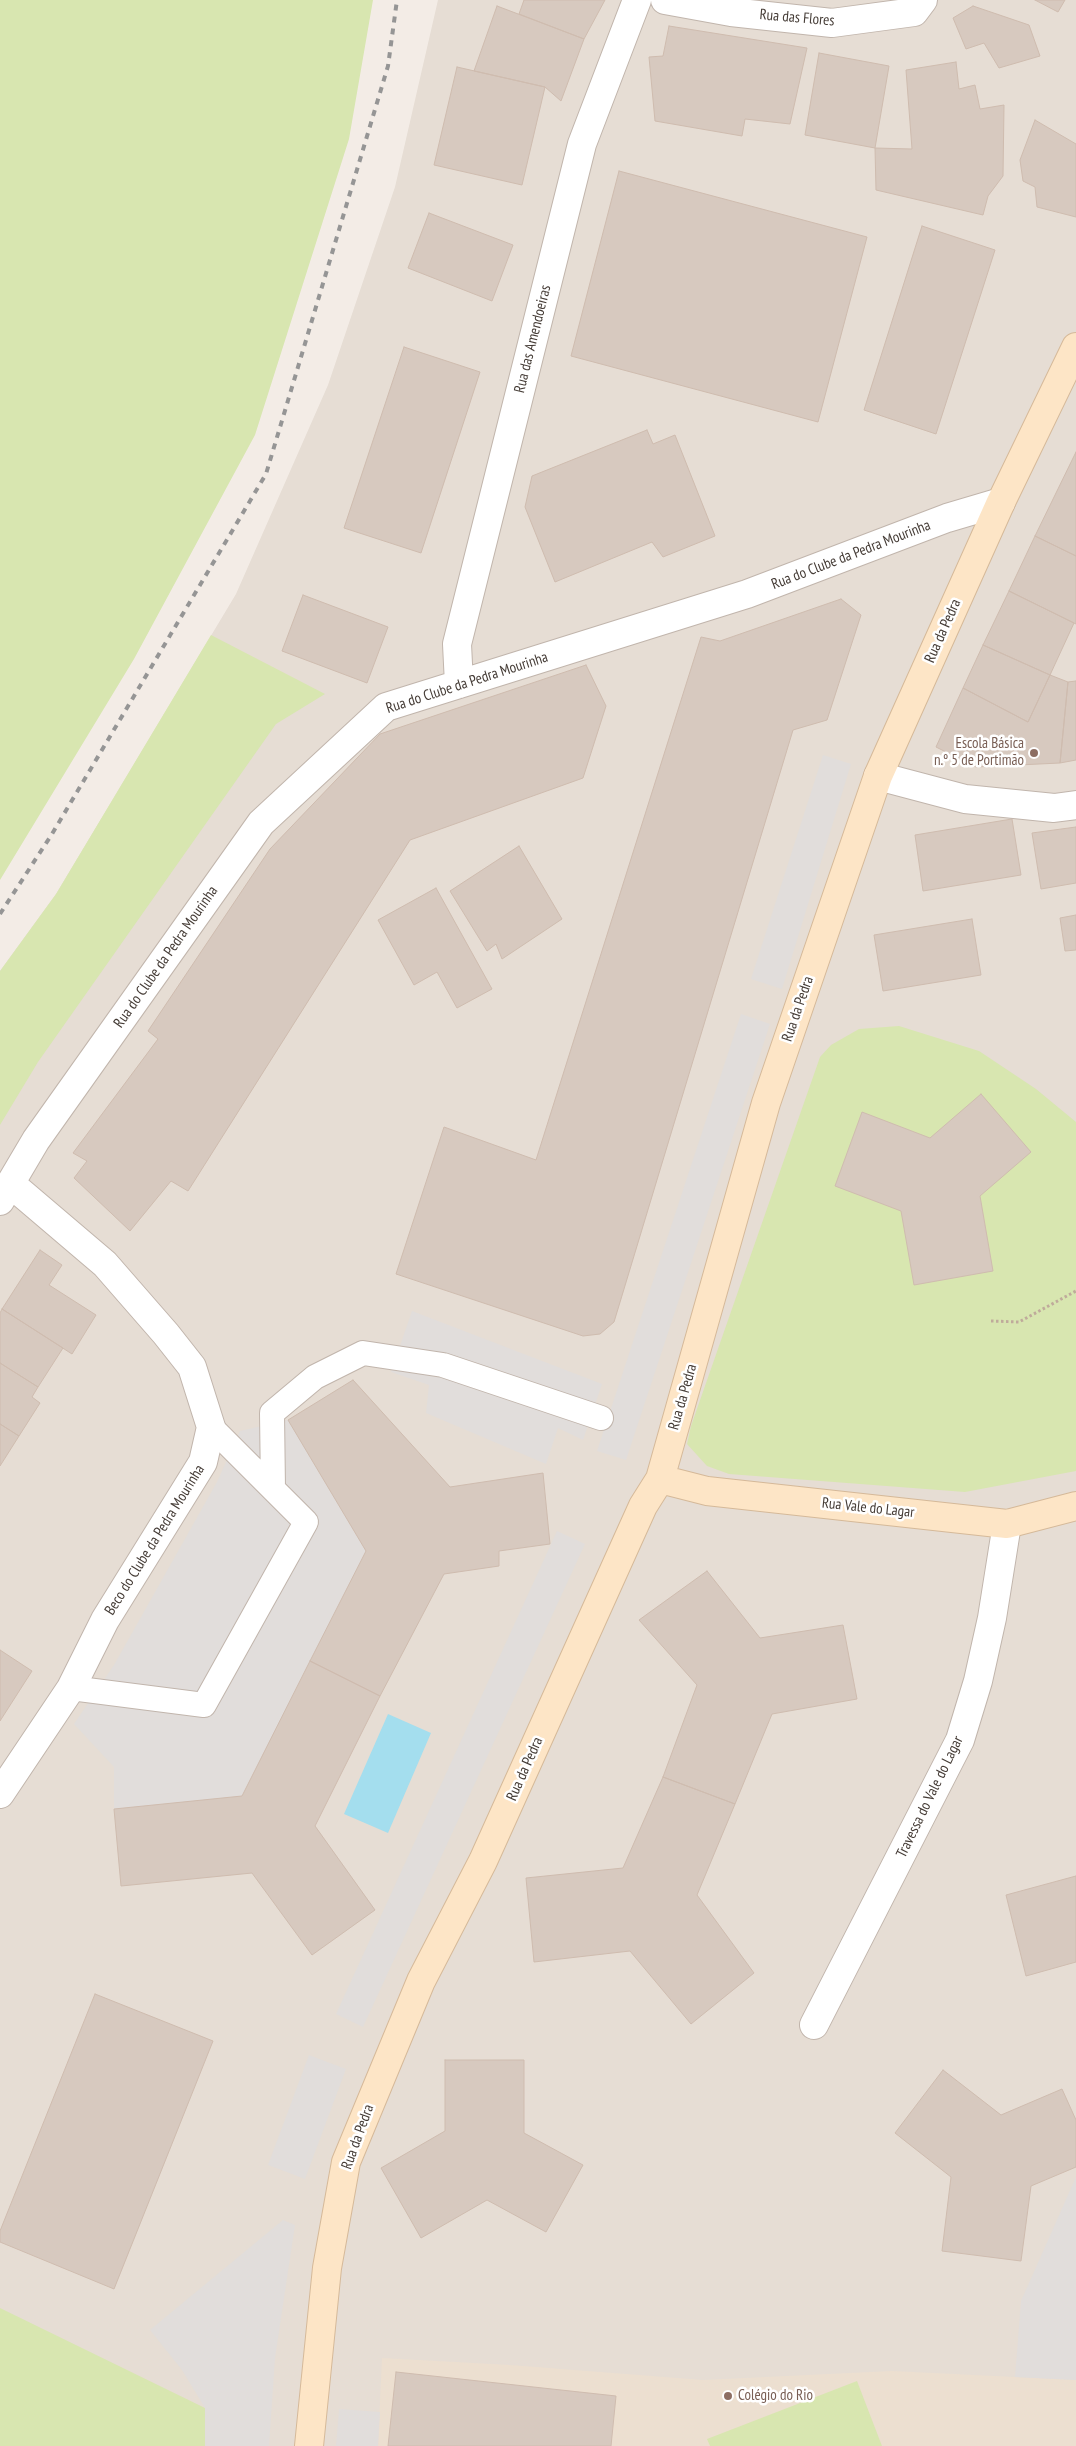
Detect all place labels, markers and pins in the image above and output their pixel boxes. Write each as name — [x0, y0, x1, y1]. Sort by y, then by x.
place label: Escola Básica n.º 5 de Portimão — [934, 735, 1024, 770]
marker: Escola Básica n.º 5 de Portimão — [1028, 747, 1040, 759]
place label: Colégio do Rio — [738, 2387, 813, 2405]
marker: Colégio do Rio — [722, 2390, 734, 2402]

